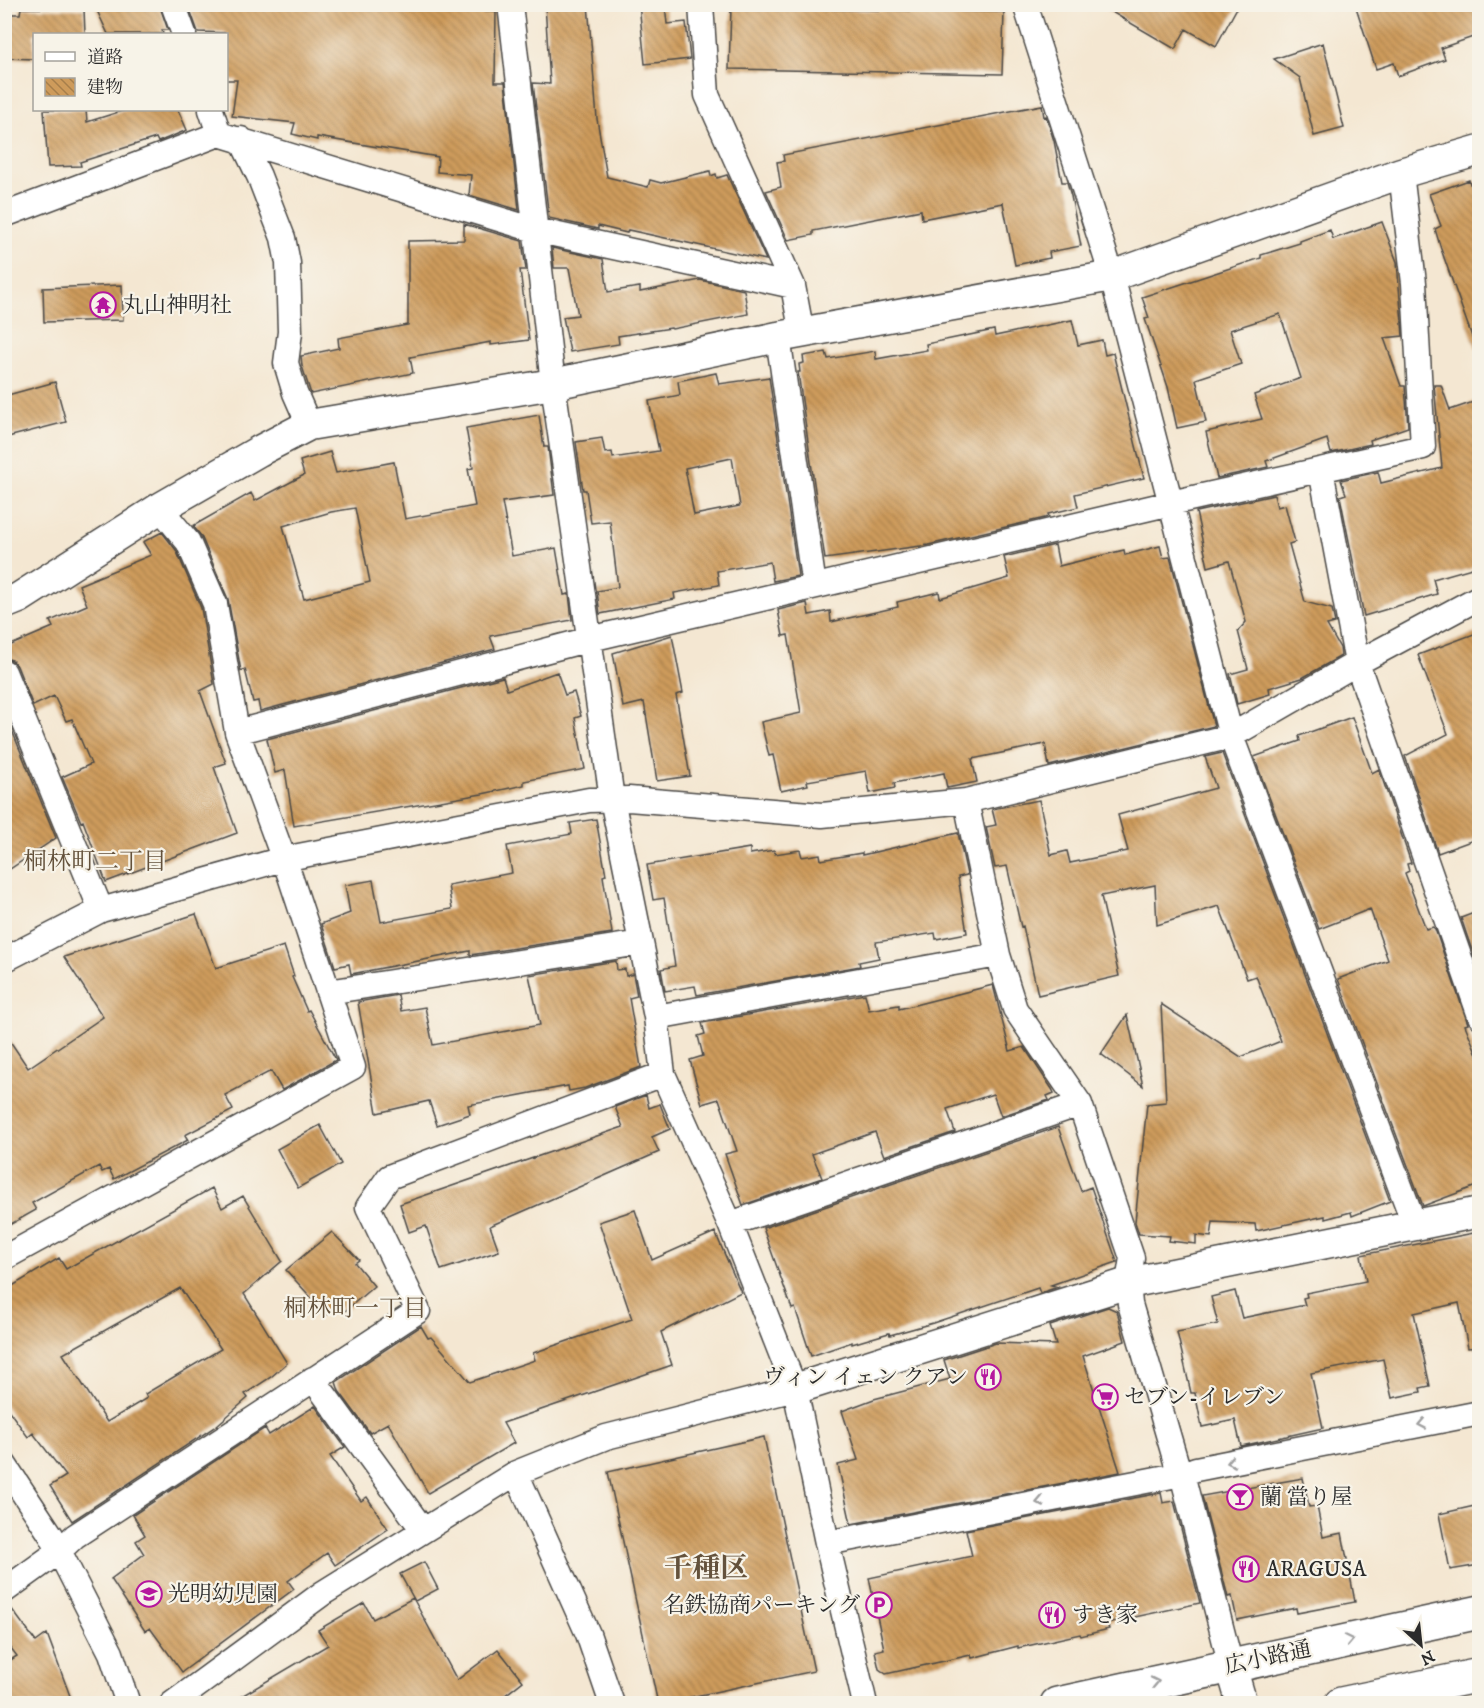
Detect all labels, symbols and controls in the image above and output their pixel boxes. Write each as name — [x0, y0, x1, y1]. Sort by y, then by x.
legend — [33, 33, 228, 111]
text: 道路 — [87, 47, 123, 69]
text: 建物 — [87, 77, 123, 99]
temple icon: 丸山神明社 — [88, 290, 118, 320]
place label: 丸山神明社 — [122, 292, 232, 319]
district label: 桐林町二丁目 — [23, 847, 167, 877]
district label: 桐林町一丁目 — [283, 1294, 427, 1324]
restaurant icon: ヴィン イェン クアン — [973, 1362, 1003, 1392]
place label: ヴィン イェン クアン — [763, 1364, 968, 1391]
supermarket icon: セブン-イレブン — [1090, 1382, 1120, 1412]
place label: セブン-イレブン — [1124, 1384, 1285, 1411]
one-way arrow — [1417, 1417, 1427, 1430]
one-way arrow — [1226, 1455, 1236, 1468]
bar icon: 蘭 當り屋 — [1225, 1482, 1255, 1512]
place label: 蘭 當り屋 — [1260, 1484, 1353, 1511]
one-way arrow — [1035, 1495, 1045, 1508]
district label: 千種区 — [664, 1551, 748, 1586]
restaurant icon: ARAGUSA — [1231, 1554, 1261, 1584]
place label: ARAGUSA — [1266, 1556, 1367, 1583]
school or university icon: 光明幼児園 — [134, 1579, 164, 1609]
place label: 光明幼児園 — [168, 1581, 278, 1608]
parking icon: 名鉄協商パーキング — [864, 1590, 894, 1620]
place label: 名鉄協商パーキング — [663, 1592, 860, 1619]
restaurant icon: すき家 — [1037, 1600, 1067, 1630]
place label: すき家 — [1072, 1602, 1138, 1629]
north arrow — [1391, 1615, 1451, 1675]
one-way arrow — [1344, 1635, 1354, 1648]
street label: 広小路通 — [1222, 1636, 1314, 1680]
text: N — [1417, 1646, 1438, 1669]
one-way arrow — [1150, 1677, 1160, 1690]

